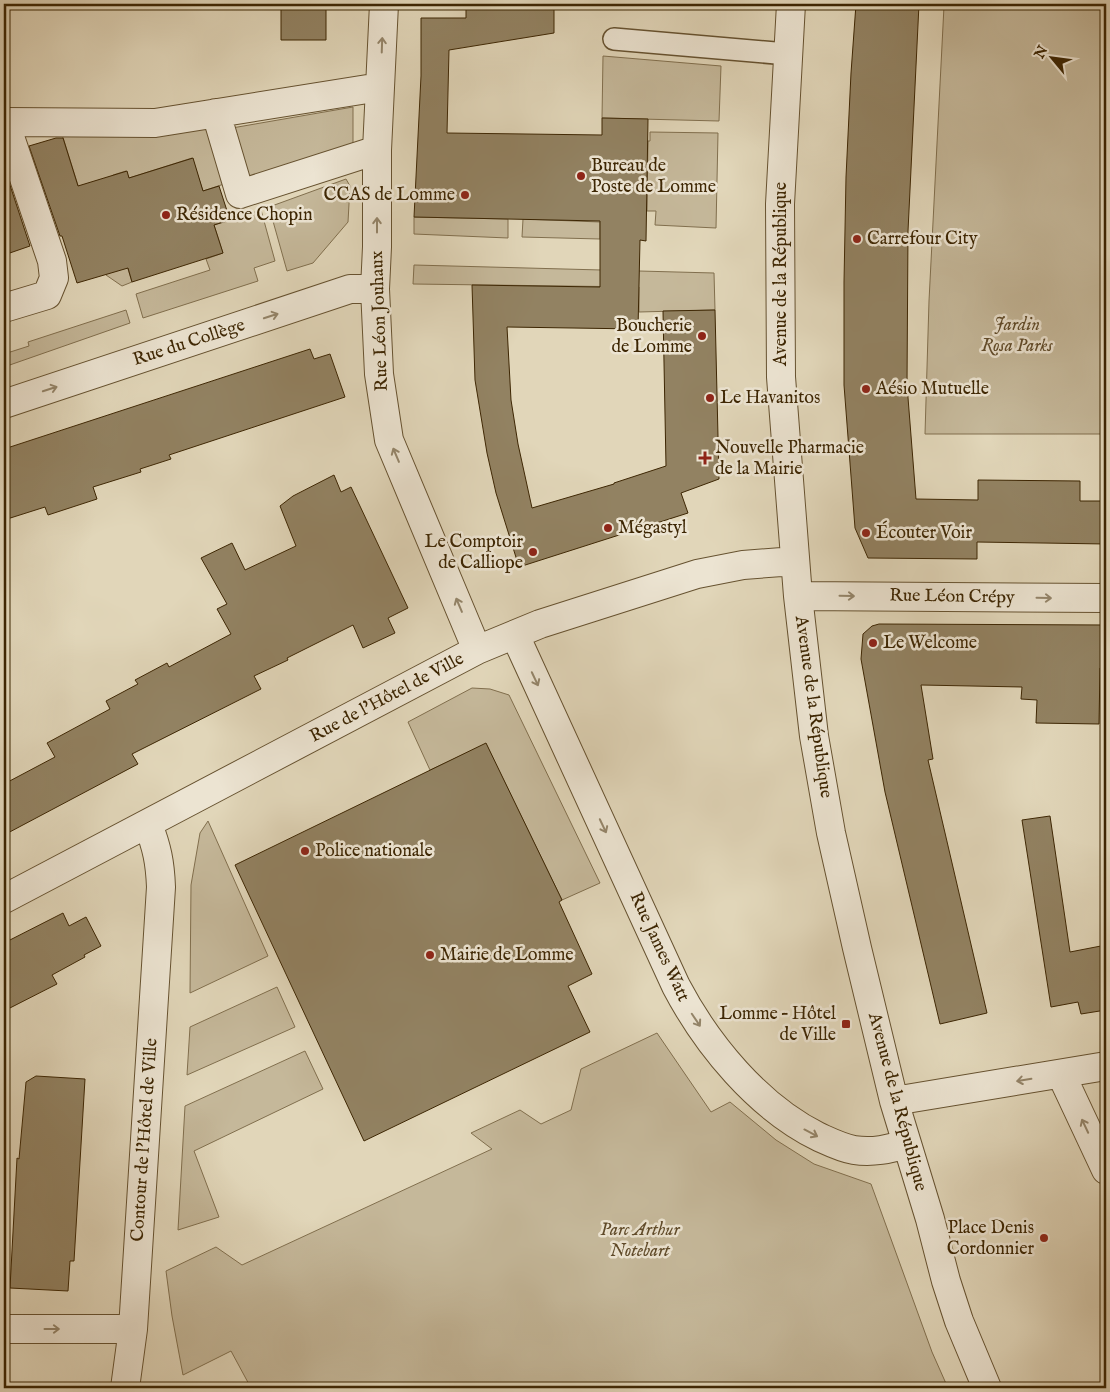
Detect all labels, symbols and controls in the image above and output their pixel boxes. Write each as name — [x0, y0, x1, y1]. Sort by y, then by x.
north arrow — [1028, 32, 1078, 82]
one-way arrow — [377, 38, 387, 54]
text: N — [1030, 43, 1052, 63]
place label: Bureau de Poste de Lomme — [591, 155, 716, 199]
marker: Bureau de Poste de Lomme — [575, 170, 587, 182]
street label: Avenue de la République — [770, 182, 793, 367]
place label: CCAS de Lomme — [324, 184, 455, 207]
marker: CCAS de Lomme — [459, 189, 471, 201]
place label: Résidence Chopin — [176, 204, 313, 227]
marker: Résidence Chopin — [160, 209, 172, 221]
one-way arrow — [372, 217, 382, 234]
place label: Carrefour City — [867, 228, 978, 251]
marker: Carrefour City — [851, 233, 863, 245]
street label: Rue Léon Jouhaux — [366, 250, 394, 392]
one-way arrow — [263, 310, 279, 320]
street label: Rue du Collège — [130, 314, 248, 372]
park label: Jardin Rosa Parks — [981, 314, 1054, 358]
place label: Boucherie de Lomme — [612, 315, 692, 359]
marker: Boucherie de Lomme — [696, 330, 708, 342]
place label: Aésio Mutuelle — [875, 378, 989, 401]
one-way arrow — [42, 383, 58, 393]
marker: Aésio Mutuelle — [860, 383, 872, 395]
place label: Le Havanitos — [720, 387, 820, 410]
marker: Le Havanitos — [704, 392, 716, 404]
place label: Nouvelle Pharmacie de la Mairie — [715, 437, 864, 481]
one-way arrow — [390, 448, 400, 463]
marker: Nouvelle Pharmacie de la Mairie — [699, 452, 711, 464]
place label: Mégastyl — [618, 517, 687, 540]
place label: Écouter Voir — [876, 520, 972, 545]
marker: Mégastyl — [602, 522, 614, 534]
marker: Écouter Voir — [860, 527, 872, 539]
place label: Le Comptoir de Calliope — [424, 531, 523, 575]
marker: Le Comptoir de Calliope — [527, 546, 539, 558]
street label: Rue Léon Crépy — [889, 584, 1015, 610]
one-way arrow — [838, 591, 854, 601]
one-way arrow — [1036, 593, 1052, 603]
one-way arrow — [453, 598, 463, 613]
street label: Avenue de la République — [789, 613, 837, 800]
place label: Le Welcome — [883, 632, 977, 655]
marker: Le Welcome — [867, 637, 879, 649]
street label: Rue de l'Hôtel de Ville — [306, 648, 468, 748]
one-way arrow — [531, 671, 540, 686]
one-way arrow — [599, 818, 608, 833]
place label: Police nationale — [315, 840, 433, 863]
marker: Police nationale — [299, 845, 311, 857]
street label: Rue James Watt — [624, 889, 694, 1005]
place label: Mairie de Lomme — [440, 944, 574, 967]
marker: Mairie de Lomme — [424, 949, 436, 961]
place label: Lomme – Hôtel de Ville — [719, 1003, 836, 1047]
street label: Avenue de la République — [862, 1009, 932, 1194]
one-way arrow — [691, 1013, 701, 1027]
marker: Lomme – Hôtel de Ville — [840, 1018, 852, 1030]
street label: Contour de l'Hôtel de Ville — [126, 1037, 164, 1243]
one-way arrow — [1016, 1076, 1032, 1086]
one-way arrow — [1080, 1119, 1090, 1134]
one-way arrow — [803, 1129, 818, 1138]
place label: Place Denis Cordonnier — [947, 1217, 1034, 1261]
park label: Parc Arthur Notebart — [600, 1219, 681, 1263]
marker: Place Denis Cordonnier — [1038, 1232, 1050, 1244]
one-way arrow — [44, 1324, 60, 1334]

